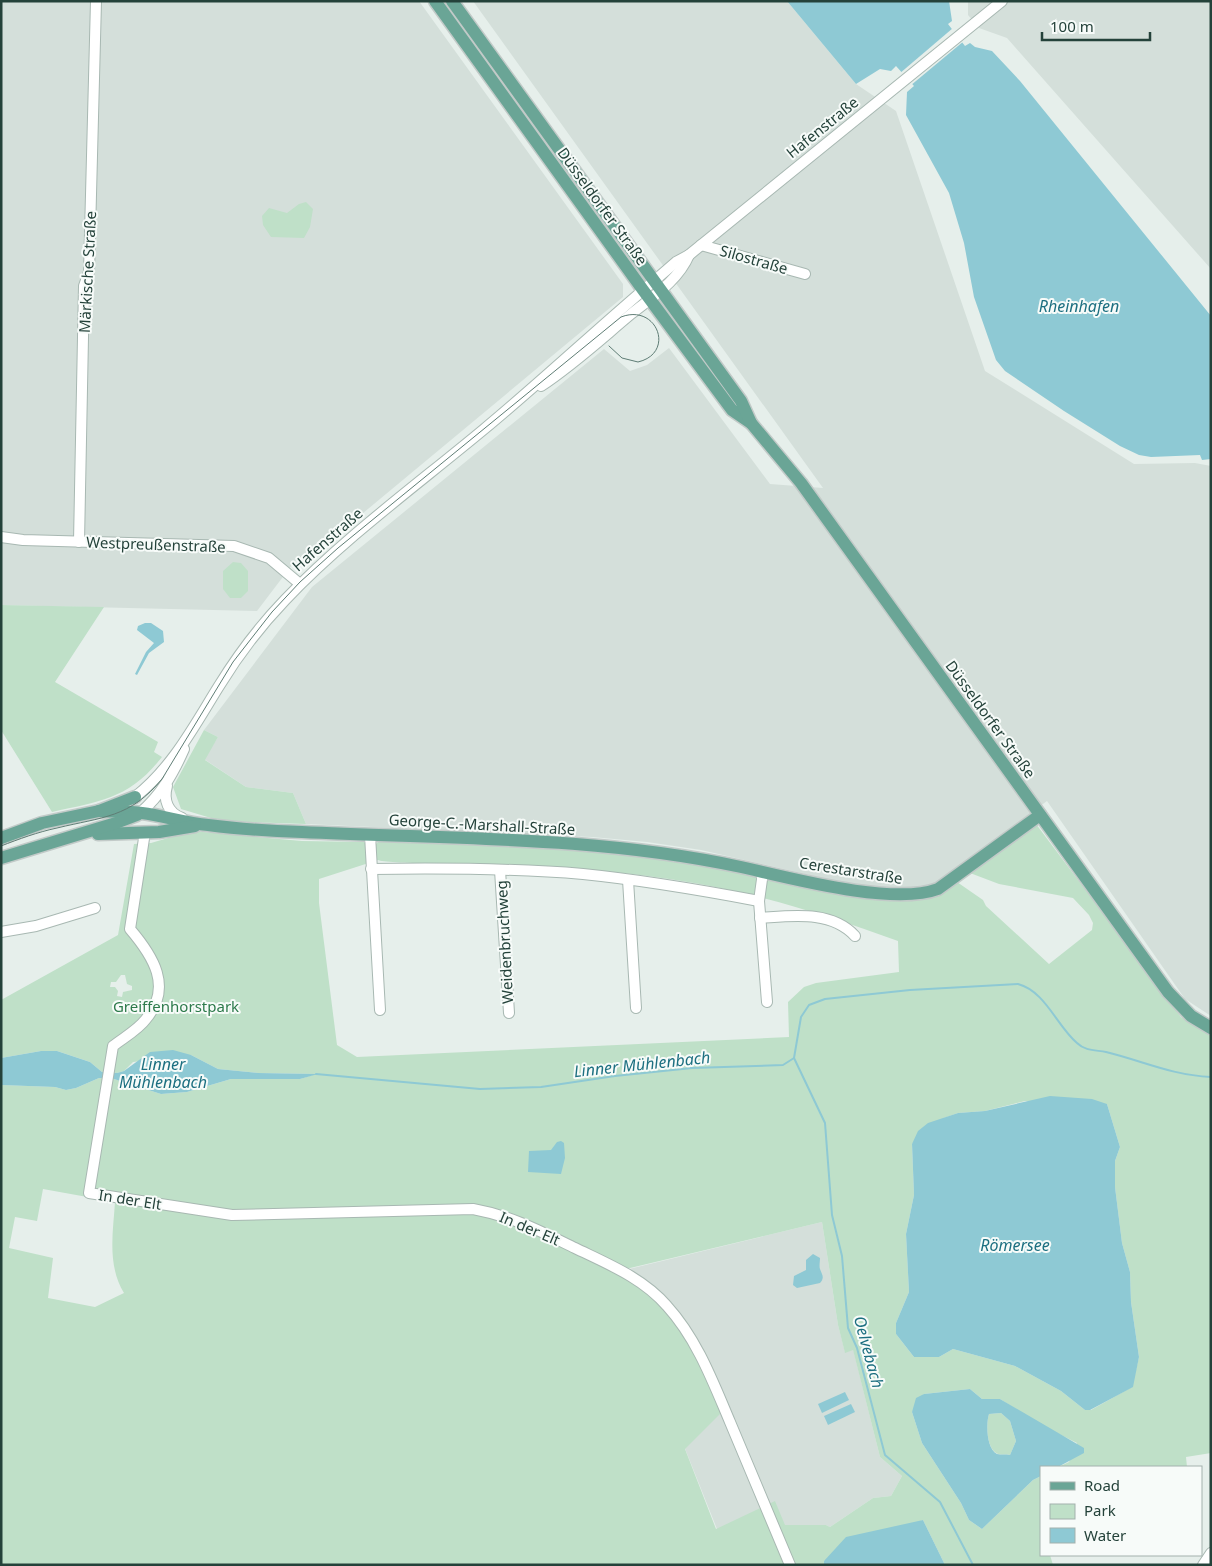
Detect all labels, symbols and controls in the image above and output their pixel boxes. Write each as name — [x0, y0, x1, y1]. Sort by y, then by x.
scale bar — [1042, 10, 1150, 42]
text: 100 m — [1050, 16, 1094, 36]
street label: Hafenstraße — [782, 92, 862, 162]
street label: Düsseldorfer Straße — [553, 143, 653, 269]
street label: Märkische Straße — [74, 211, 100, 333]
street label: Silostraße — [718, 240, 790, 278]
water label: Rheinhafen — [1039, 295, 1119, 317]
street label: Hafenstraße — [288, 503, 366, 575]
street label: Westpreußenstraße — [86, 532, 226, 556]
street label: Düsseldorfer Straße — [941, 656, 1041, 782]
street label: George-C.-Marshall-Straße — [388, 809, 576, 839]
street label: Cerestarstraße — [798, 852, 904, 888]
street label: Weidenbruchweg — [491, 880, 517, 1004]
park label: Greiffenhorstpark — [113, 996, 239, 1016]
water label: Linner Mühlenbach — [573, 1046, 711, 1082]
water label: Linner Mühlenbach — [119, 1053, 207, 1093]
street label: In der Elt — [97, 1184, 164, 1214]
street label: In der Elt — [497, 1206, 564, 1250]
water label: Römersee — [980, 1234, 1050, 1256]
water label: Oelvebach — [849, 1313, 889, 1391]
legend — [1040, 1466, 1202, 1556]
text: Road — [1084, 1475, 1120, 1495]
text: Park — [1084, 1500, 1116, 1520]
text: Water — [1084, 1525, 1126, 1545]

